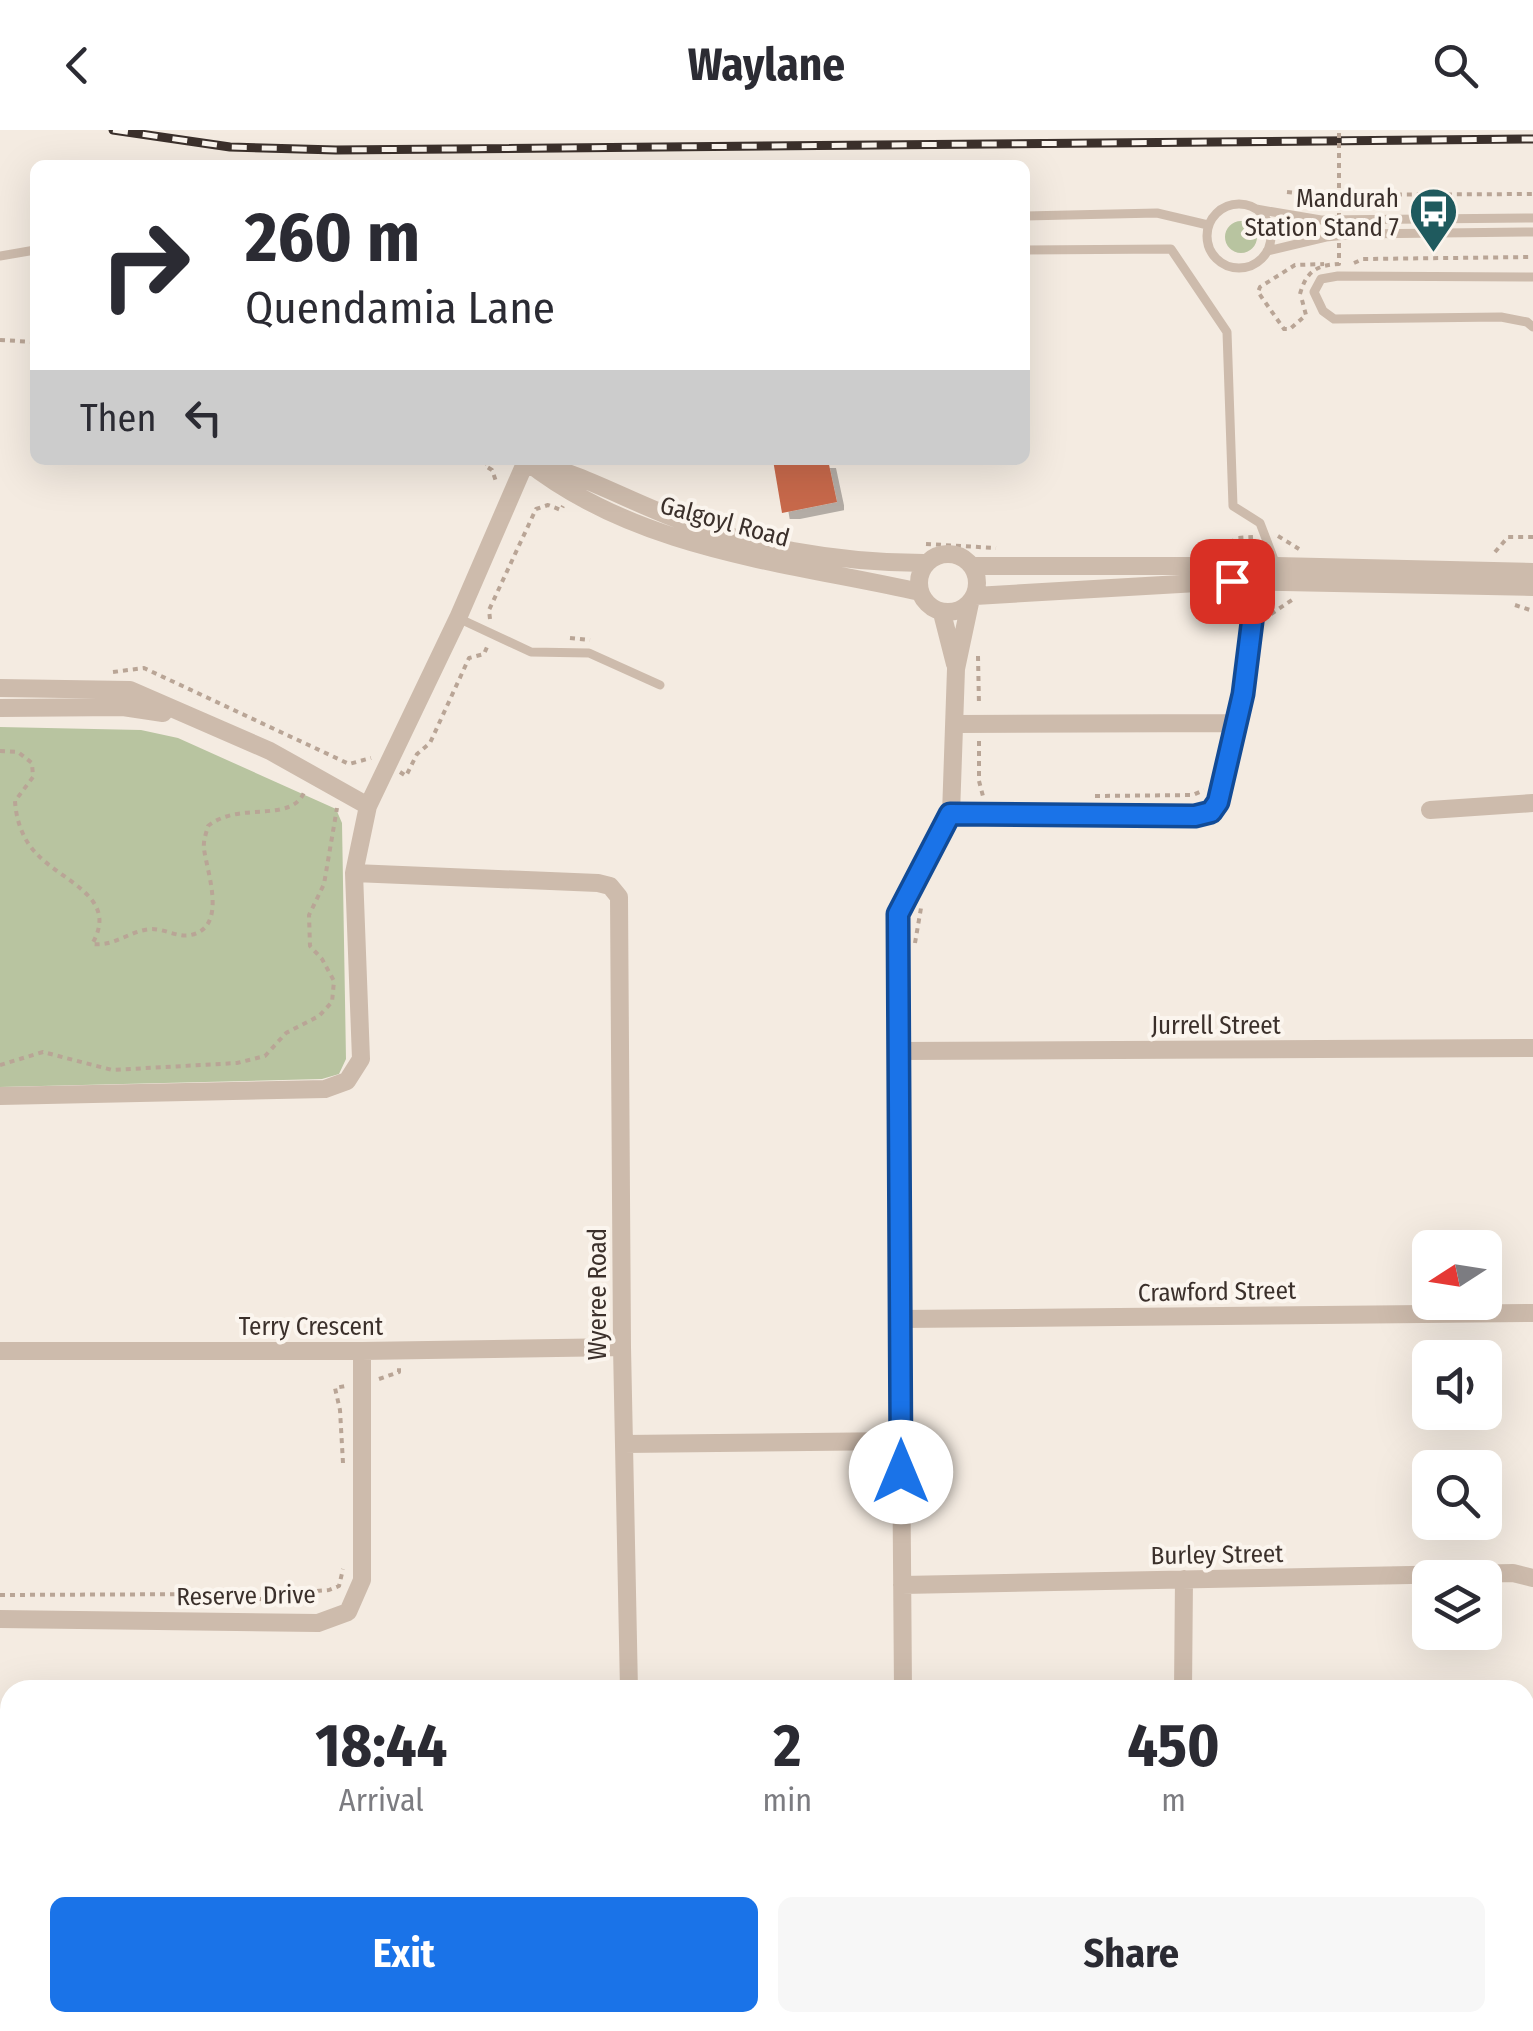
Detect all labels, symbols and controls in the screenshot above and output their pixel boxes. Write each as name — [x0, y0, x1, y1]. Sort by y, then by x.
icon: back — [50, 38, 105, 93]
text: Waylane — [688, 38, 845, 92]
icon: search — [1428, 38, 1483, 93]
place label: Mandurah Station Stand 7 — [1244, 184, 1399, 243]
bus stop icon: Mandurah Station Stand 7 — [1408, 186, 1460, 254]
text: 260 m — [245, 196, 420, 280]
icon: right — [80, 200, 210, 330]
text: Quendamia Lane — [245, 281, 555, 335]
icon: left — [176, 390, 231, 445]
text: Then — [80, 395, 156, 441]
street label: Galgoyl Road — [657, 490, 793, 554]
pin — [1190, 539, 1275, 624]
icon: arrive — [1205, 554, 1260, 609]
street label: Jurrell Street — [1151, 1011, 1282, 1041]
street label: Wyeree Road — [583, 1228, 613, 1360]
north arrow — [1412, 1230, 1502, 1320]
map controls — [1412, 1230, 1502, 1650]
street label: Crawford Street — [1138, 1276, 1297, 1308]
street label: Terry Crescent — [239, 1312, 384, 1342]
button: sound — [1412, 1340, 1502, 1430]
position arrow — [849, 1420, 953, 1524]
button: search — [1412, 1450, 1502, 1540]
street label: Burley Street — [1150, 1539, 1284, 1571]
button: layers — [1412, 1560, 1502, 1650]
street label: Reserve Drive — [176, 1580, 316, 1612]
text: 18:44 — [315, 1710, 447, 1782]
text: 2 — [773, 1710, 801, 1782]
text: 450 — [1127, 1710, 1220, 1782]
text: Arrival — [339, 1781, 424, 1819]
text: min — [763, 1781, 812, 1819]
text: m — [1161, 1781, 1186, 1819]
button: Exit — [50, 1897, 758, 2012]
button: Share — [778, 1897, 1485, 2012]

